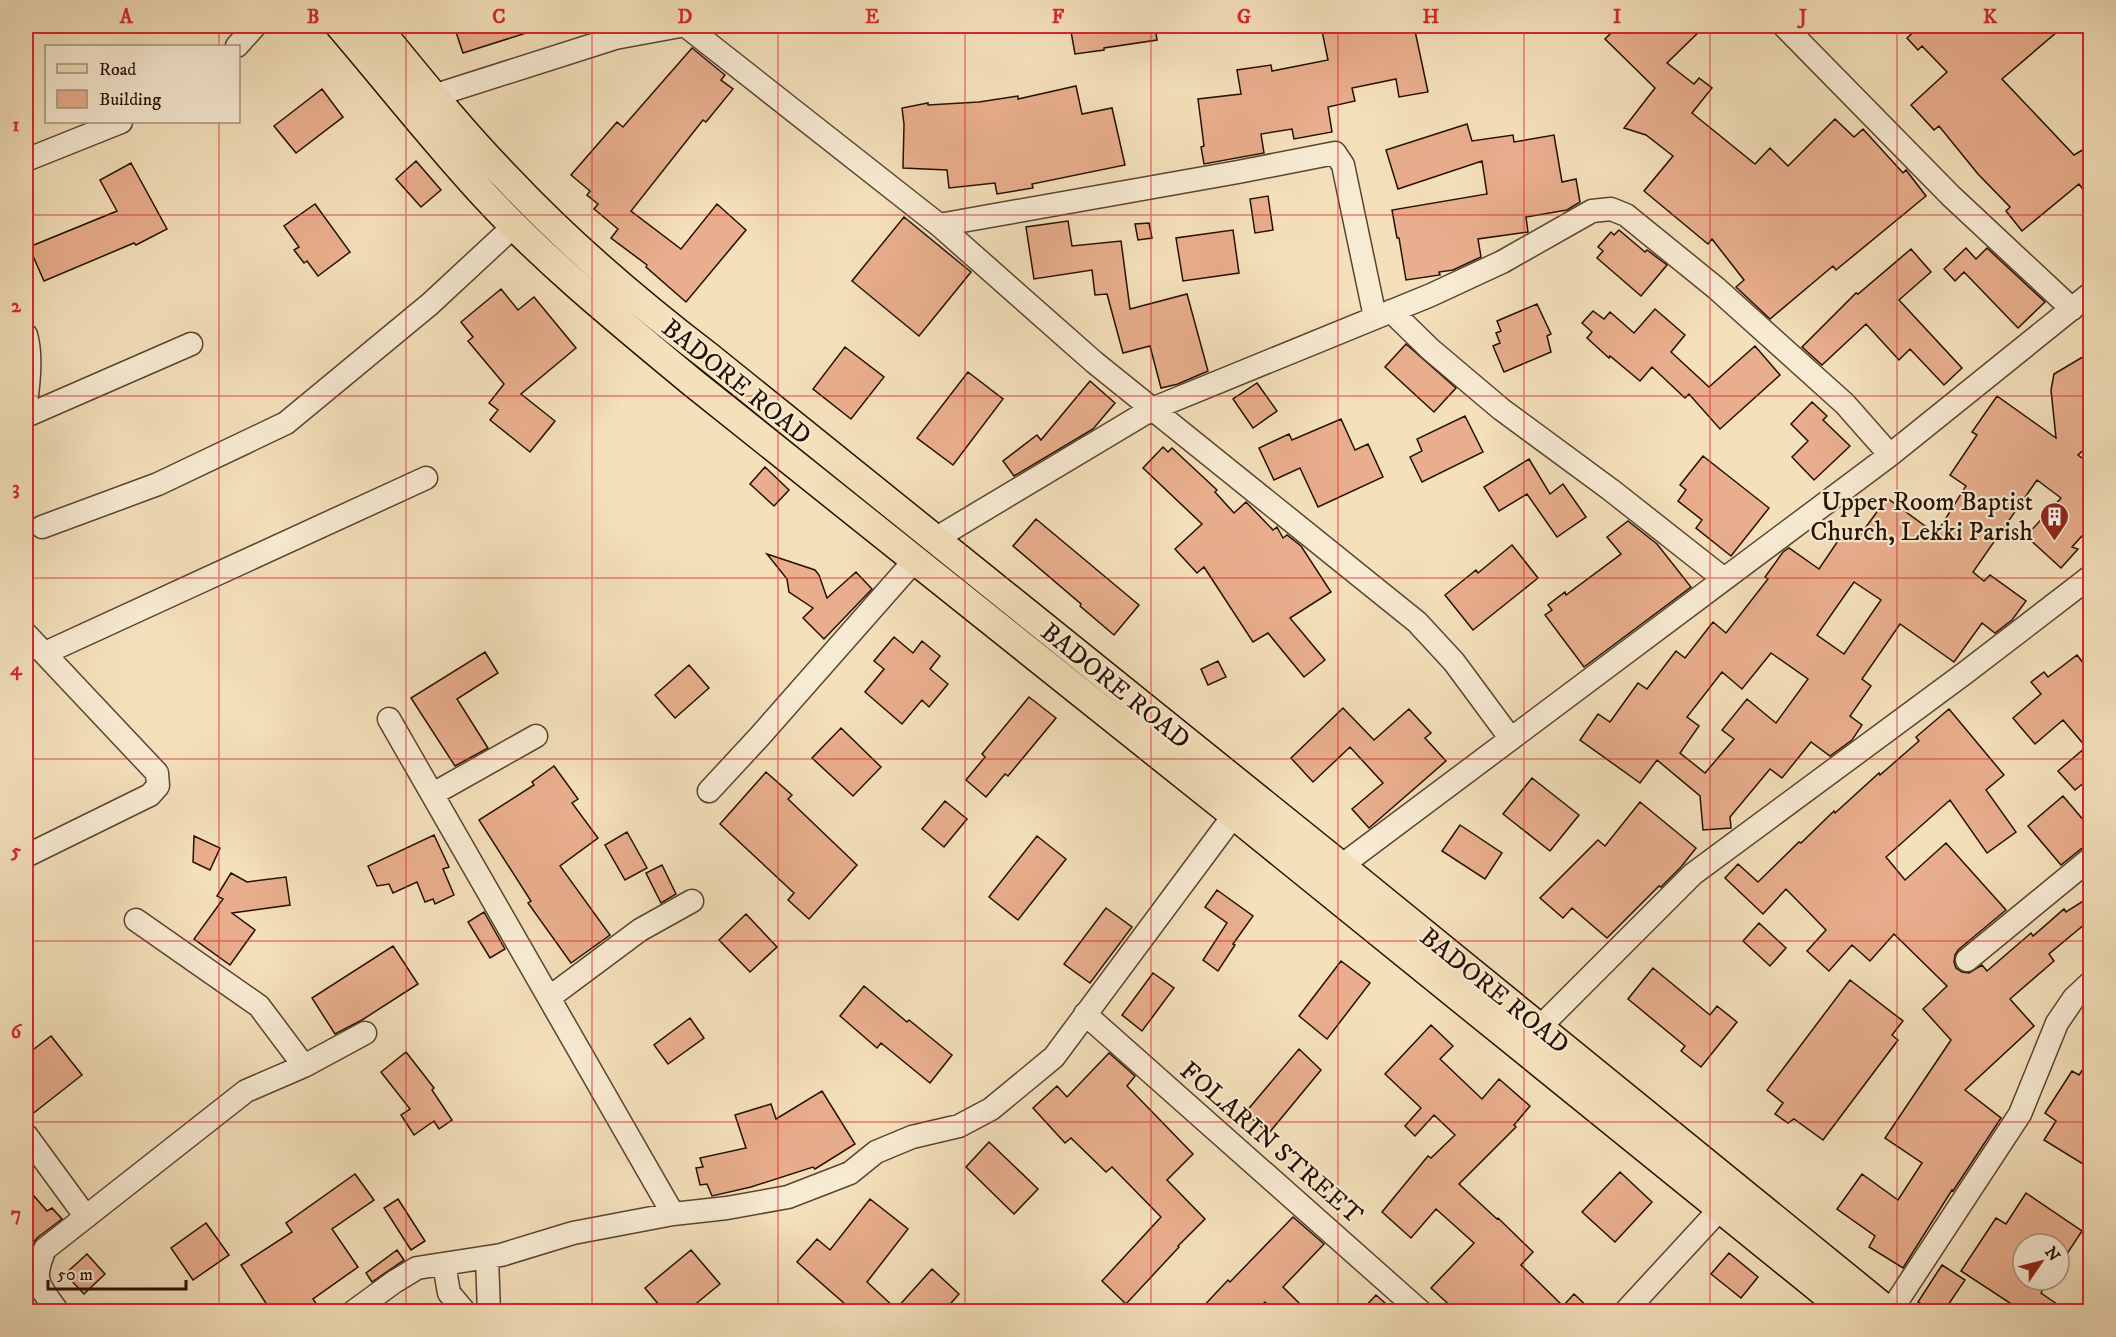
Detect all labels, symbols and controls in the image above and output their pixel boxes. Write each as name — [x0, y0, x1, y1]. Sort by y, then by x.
text: A — [119, 5, 134, 30]
text: B — [307, 5, 319, 30]
text: C — [492, 5, 506, 30]
text: D — [678, 5, 693, 30]
text: E — [865, 5, 879, 30]
text: F — [1052, 5, 1065, 30]
text: G — [1237, 5, 1251, 30]
text: H — [1423, 5, 1440, 30]
text: I — [1613, 5, 1621, 30]
text: J — [1797, 5, 1807, 30]
text: K — [1983, 5, 1998, 30]
legend — [45, 45, 240, 123]
text: Road — [99, 59, 136, 81]
text: Building — [99, 89, 161, 111]
text: 1 — [12, 113, 20, 138]
text: 2 — [11, 294, 22, 319]
street label: BADORE ROAD — [655, 312, 818, 453]
text: 3 — [12, 476, 20, 501]
place label: Upper Room Baptist Church, Lekki Parish — [1810, 486, 2033, 549]
building icon: Upper Room Baptist Church, Lekki Parish — [2038, 500, 2070, 542]
street label: BADORE ROAD — [1034, 616, 1197, 757]
text: 4 — [10, 657, 23, 682]
text: 5 — [10, 839, 21, 864]
street label: BADORE ROAD — [1413, 921, 1576, 1062]
text: 6 — [11, 1020, 23, 1045]
street label: FOLARIN STREET — [1173, 1055, 1370, 1232]
text: 7 — [11, 1202, 21, 1227]
north arrow — [2011, 1232, 2071, 1292]
text: N — [2041, 1243, 2064, 1265]
scale bar — [48, 1253, 186, 1291]
text: 50 m — [57, 1264, 93, 1286]

